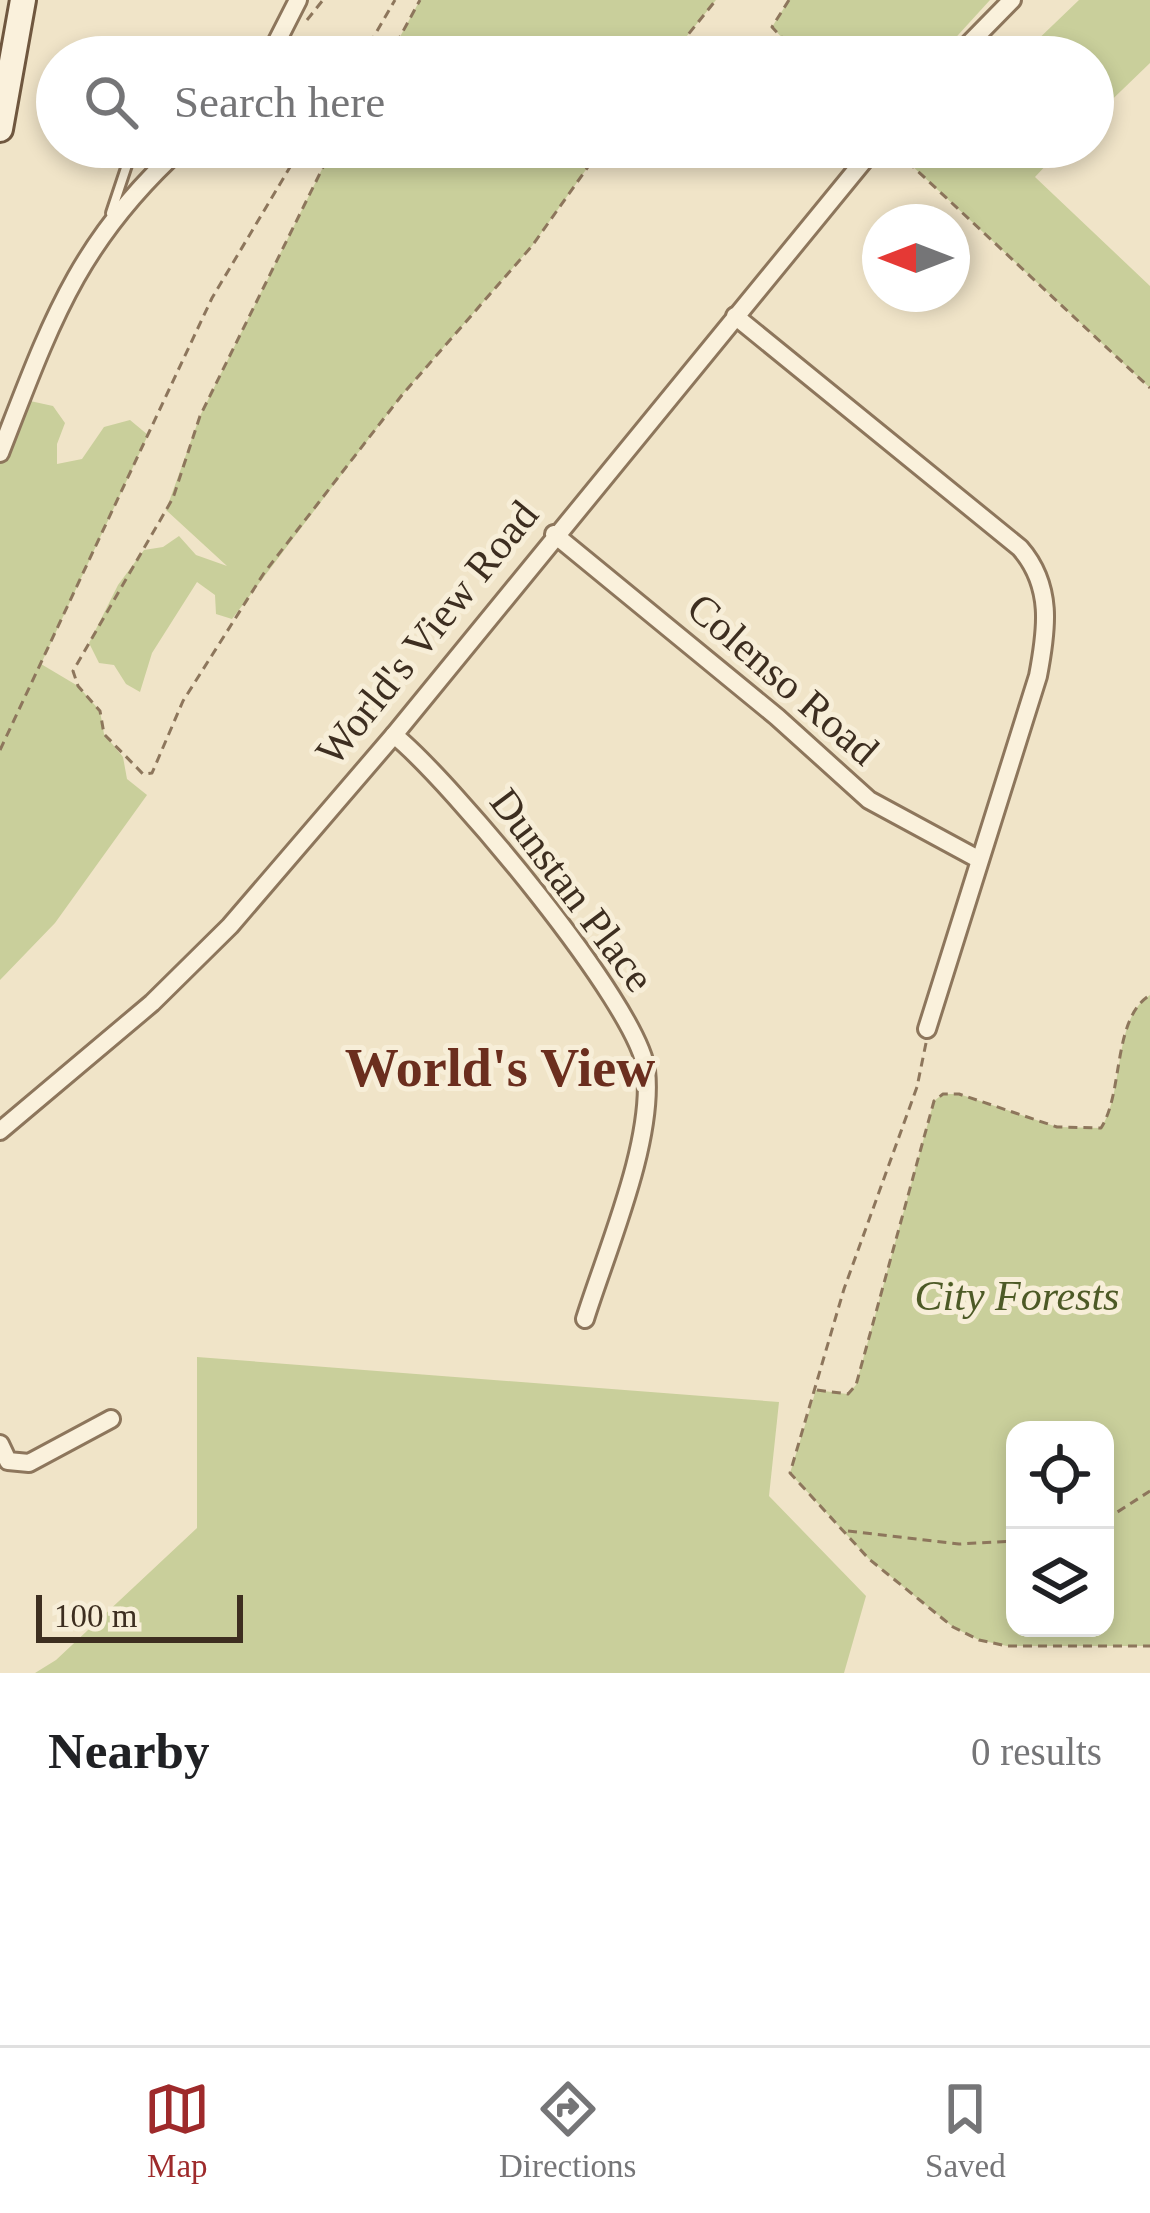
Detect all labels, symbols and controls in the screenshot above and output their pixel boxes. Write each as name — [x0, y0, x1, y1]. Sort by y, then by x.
search box — [36, 36, 1114, 168]
icon: search — [78, 69, 144, 135]
text: Search here — [174, 77, 385, 127]
north arrow — [862, 204, 970, 312]
street label: World's View Road — [307, 492, 547, 774]
street label: Colenso Road — [679, 584, 887, 774]
street label: Dunstan Place — [481, 780, 663, 1000]
district label: World's View — [345, 1038, 655, 1098]
park label: City Forests — [915, 1273, 1119, 1319]
map controls — [1006, 1421, 1114, 1637]
button: locate — [1006, 1421, 1114, 1529]
button: layers — [1006, 1529, 1114, 1637]
scale bar — [36, 1589, 243, 1642]
text: 100 m — [54, 1598, 137, 1634]
text: Nearby — [48, 1723, 209, 1779]
text: 0 results — [971, 1730, 1102, 1773]
tab: Map — [144, 2076, 210, 2185]
tab: Directions — [499, 2076, 636, 2185]
tab: Saved — [925, 2076, 1006, 2185]

